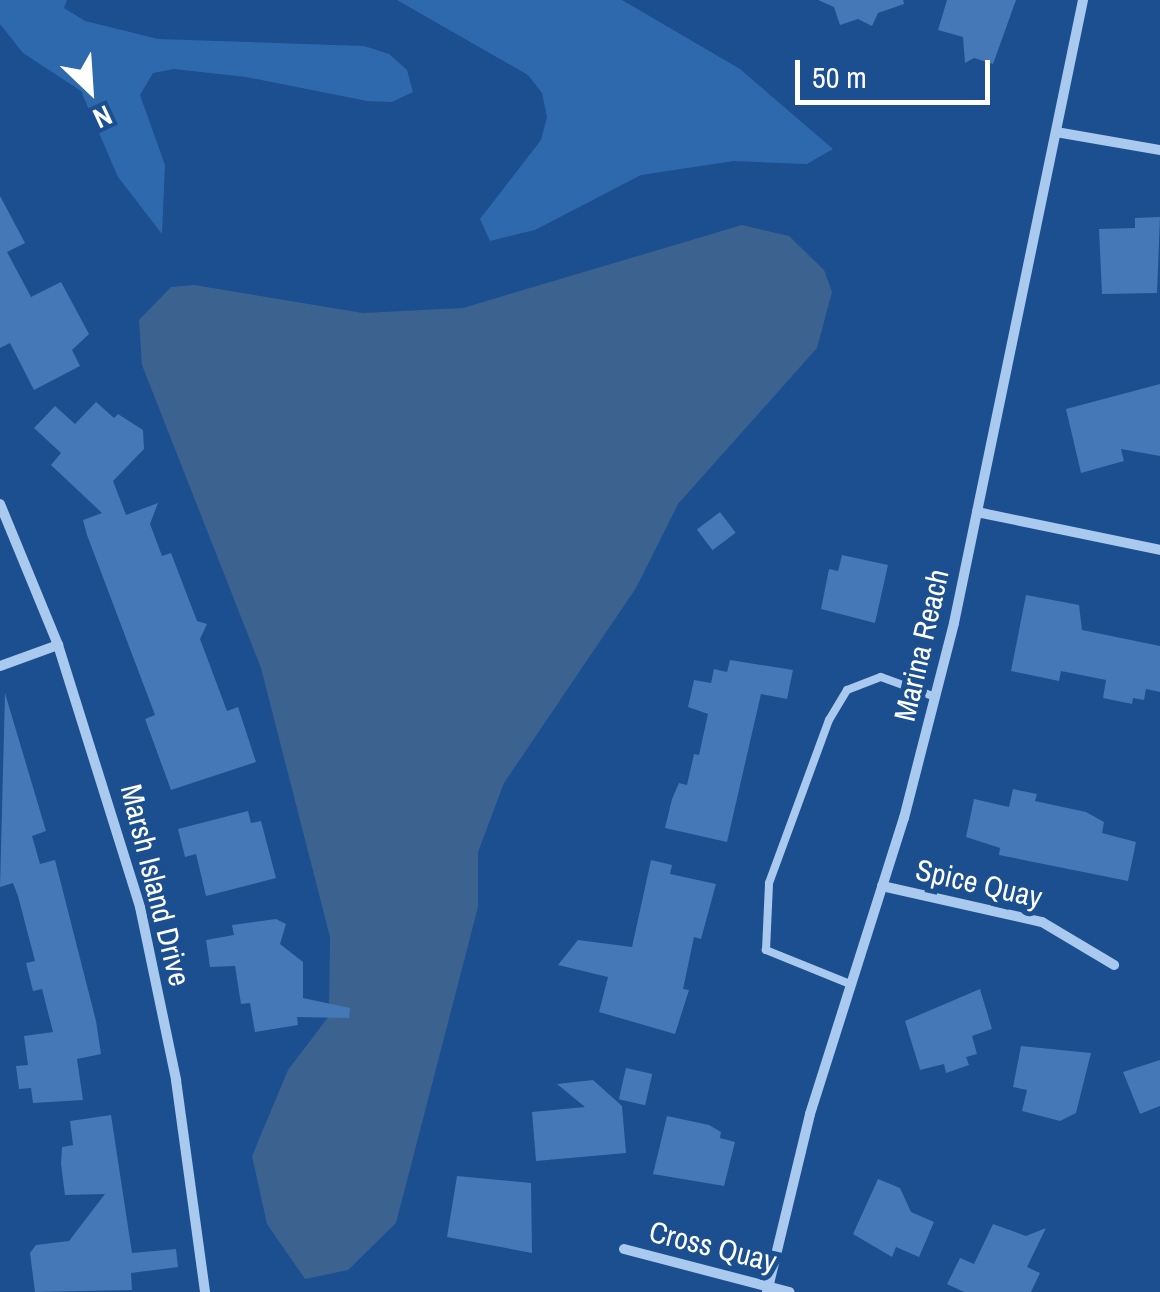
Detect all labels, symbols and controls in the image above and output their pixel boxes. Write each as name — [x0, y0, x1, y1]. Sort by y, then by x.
north arrow — [40, 40, 140, 140]
scale bar — [800, 40, 995, 102]
text: 50 m — [812, 57, 867, 97]
text: N — [87, 96, 118, 138]
street label: Marina Reach — [886, 566, 956, 724]
street label: Marsh Island Drive — [114, 780, 198, 990]
street label: Spice Quay — [912, 851, 1046, 915]
street label: Cross Quay — [646, 1213, 780, 1279]

